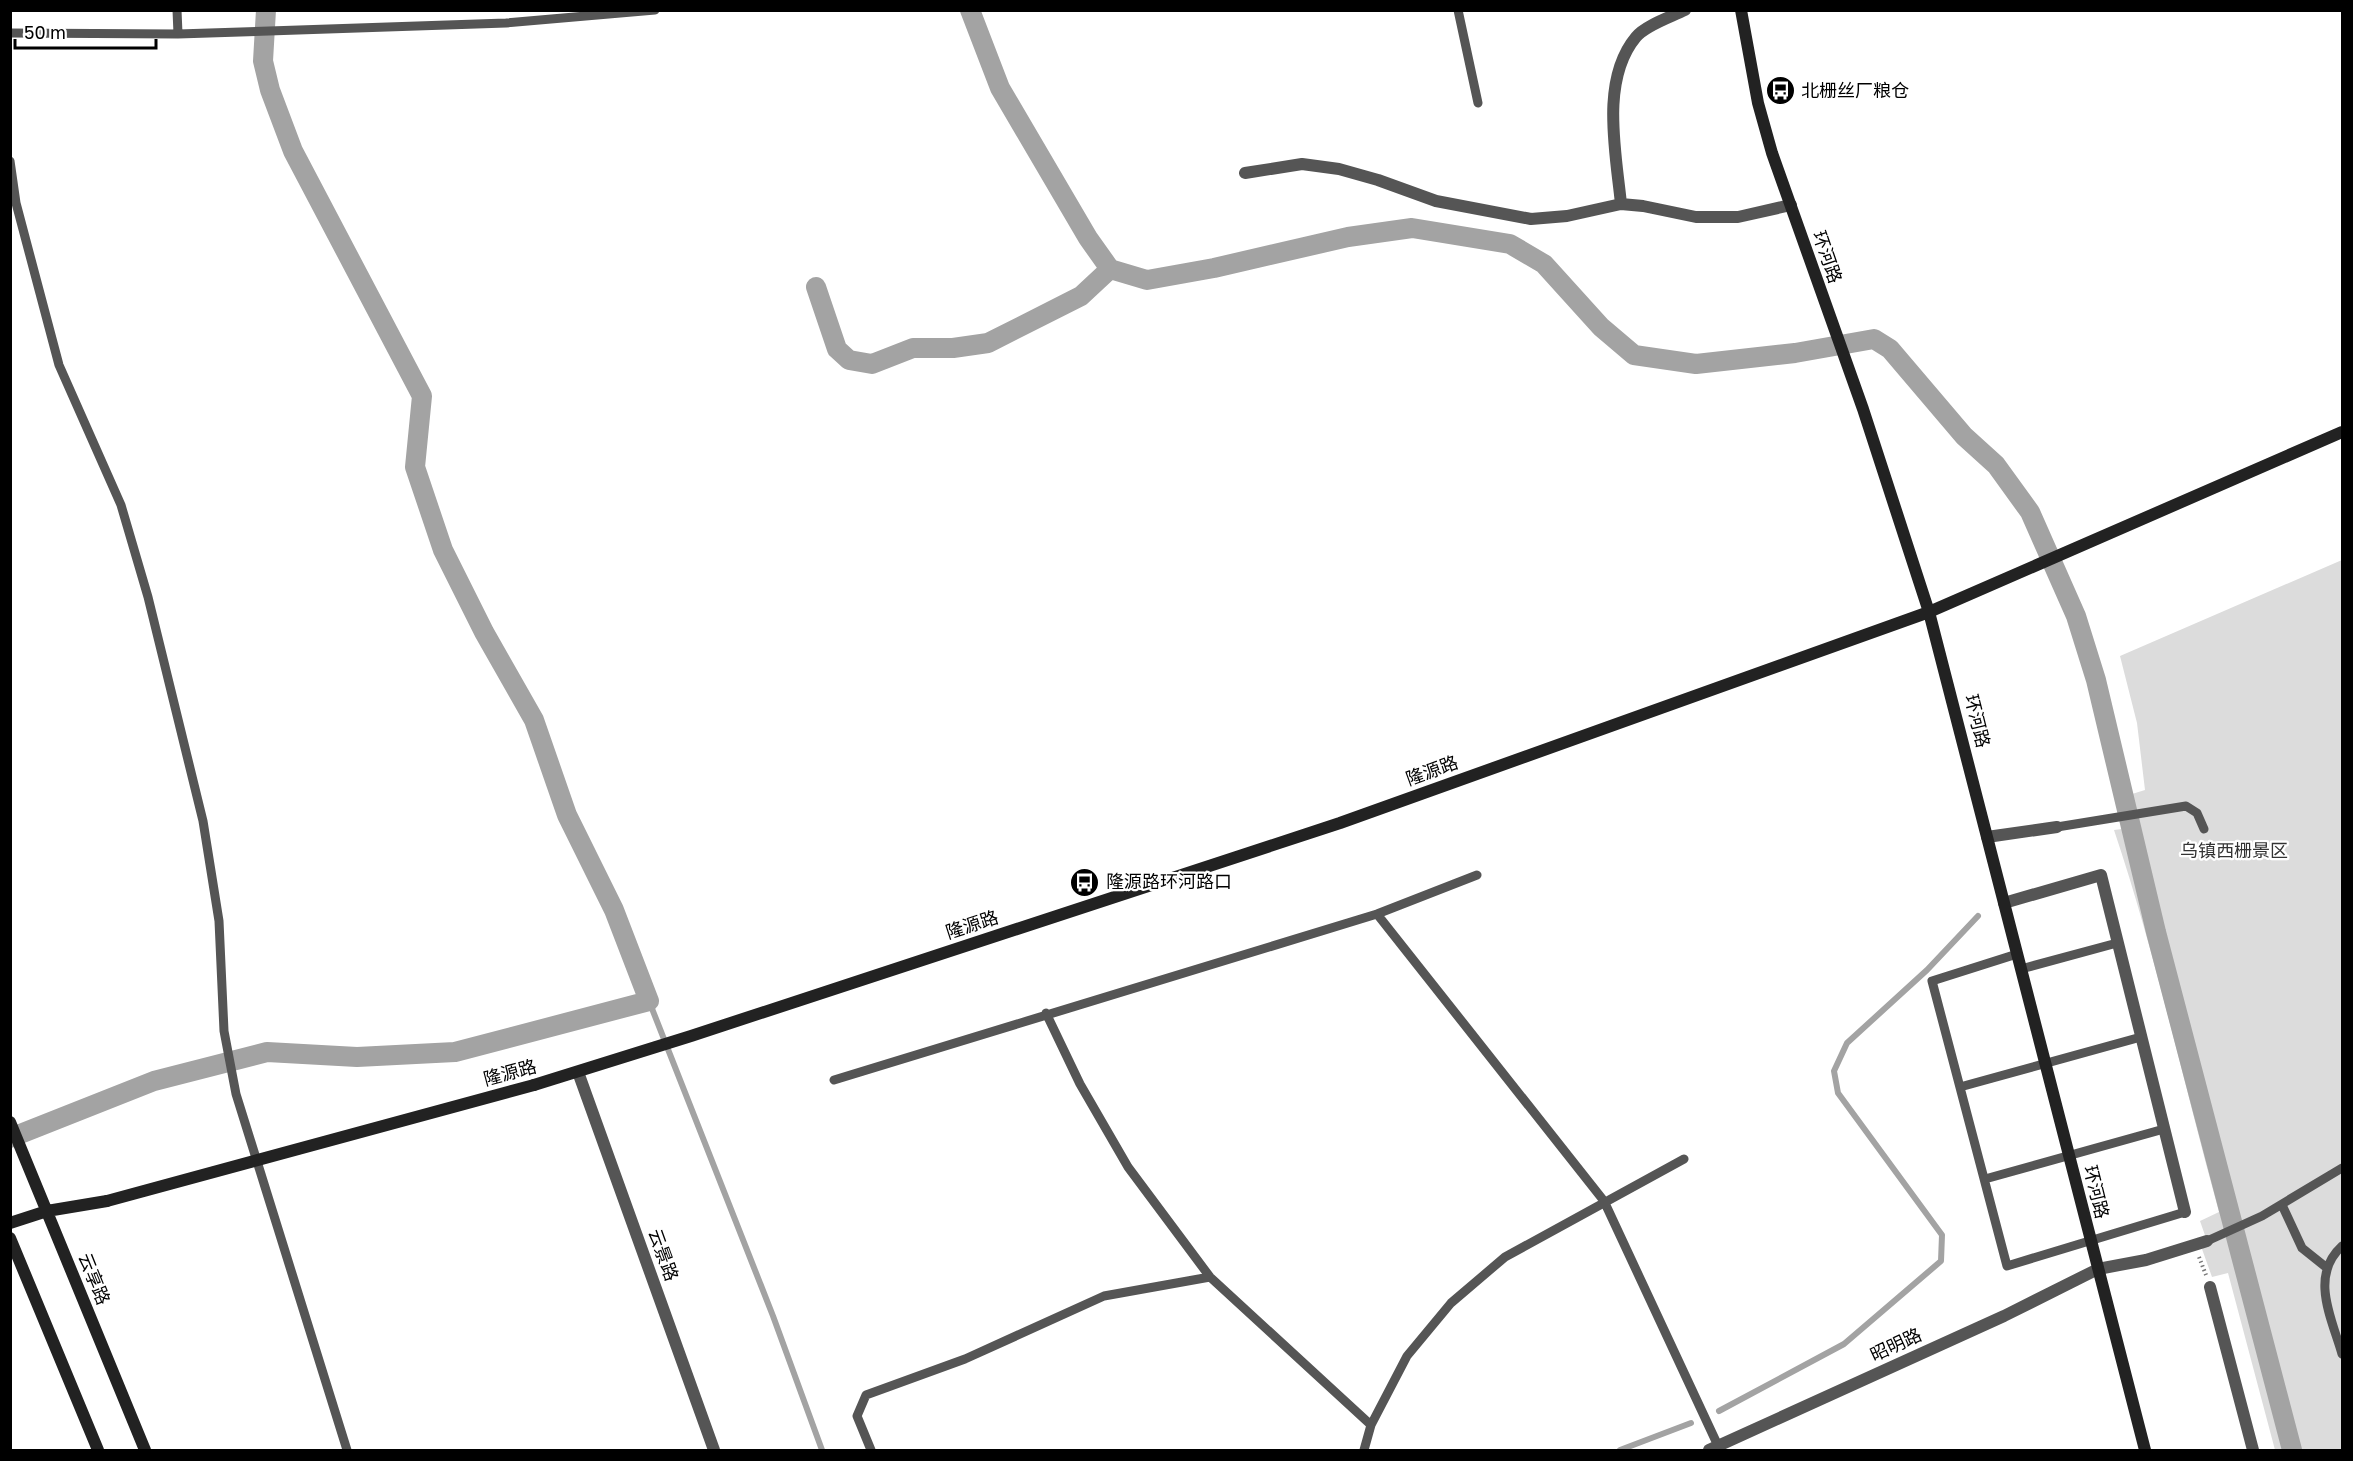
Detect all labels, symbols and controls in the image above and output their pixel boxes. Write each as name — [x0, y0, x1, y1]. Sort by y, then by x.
scale bar — [15, 12, 156, 50]
text: 50 m — [24, 21, 66, 43]
bus stop icon: 北栅丝厂粮仓 — [1764, 75, 1796, 107]
place label: 北栅丝厂粮仓 — [1801, 79, 1909, 101]
street label: 环河路 — [1809, 228, 1847, 286]
street label: 环河路 — [1961, 692, 1995, 750]
street label: 隆源路 — [1403, 750, 1461, 790]
park label: 乌镇西栅景区 — [2180, 839, 2288, 861]
bus stop icon: 隆源路环河路口 — [1069, 866, 1101, 898]
place label: 隆源路环河路口 — [1106, 870, 1232, 892]
street label: 隆源路 — [943, 905, 1001, 943]
street label: 隆源路 — [481, 1054, 539, 1090]
street label: 环河路 — [2080, 1163, 2114, 1221]
street label: 云景路 — [644, 1226, 684, 1284]
street label: 云享路 — [75, 1249, 115, 1308]
street label: 昭明路 — [1866, 1323, 1925, 1365]

